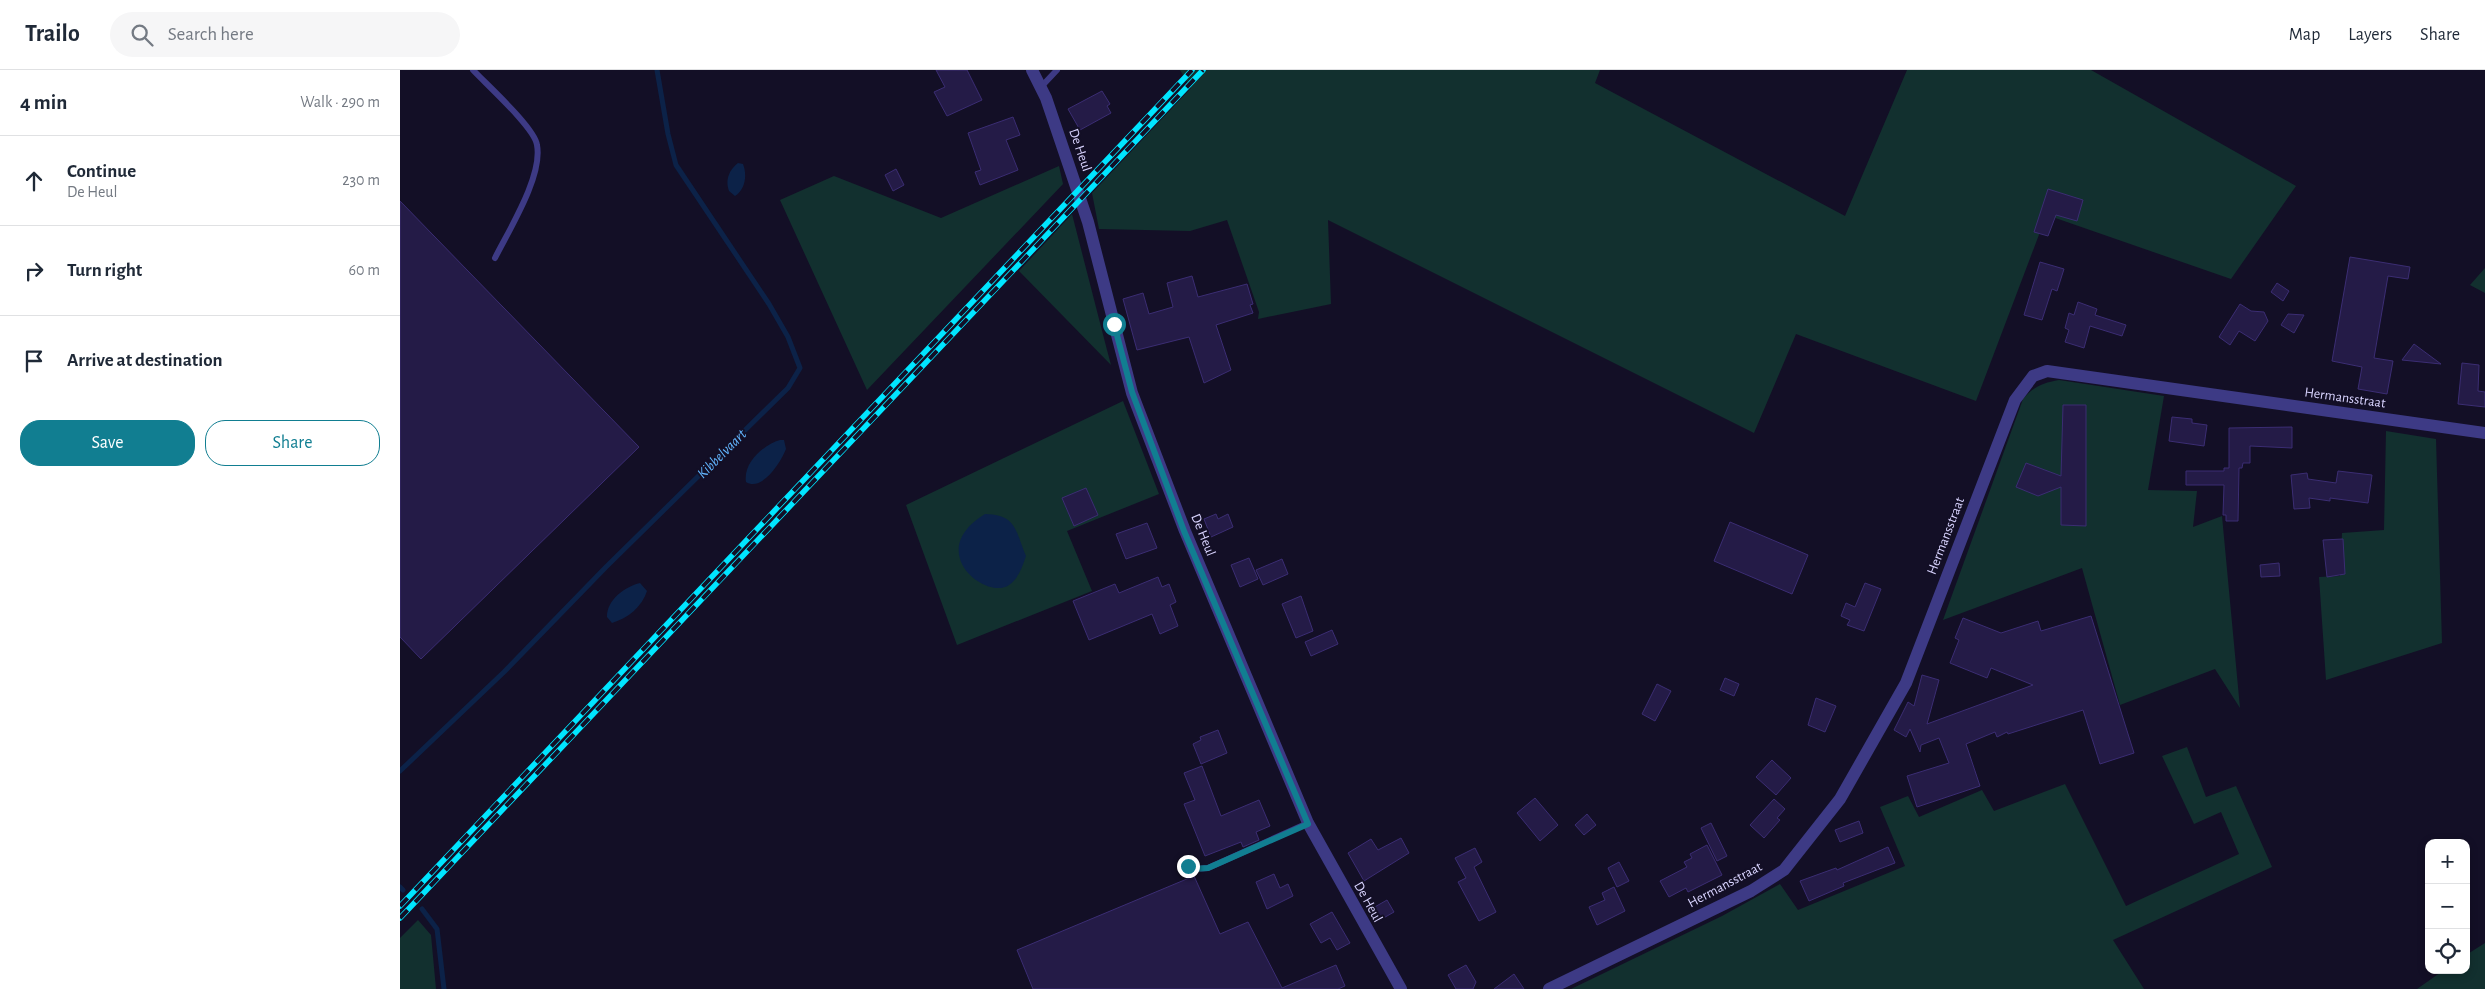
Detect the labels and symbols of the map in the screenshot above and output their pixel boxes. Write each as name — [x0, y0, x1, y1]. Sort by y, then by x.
street label: De Heul — [1066, 127, 1094, 173]
route start — [1103, 313, 1126, 336]
street label: Hermansstraat — [2304, 385, 2387, 411]
water label: Kibbelvaart — [695, 427, 749, 481]
street label: Hermansstraat — [1925, 495, 1967, 577]
street label: De Heul — [1188, 512, 1218, 558]
route end — [1177, 855, 1200, 878]
street label: Hermansstraat — [1686, 859, 1765, 910]
street label: De Heul — [1351, 879, 1385, 925]

